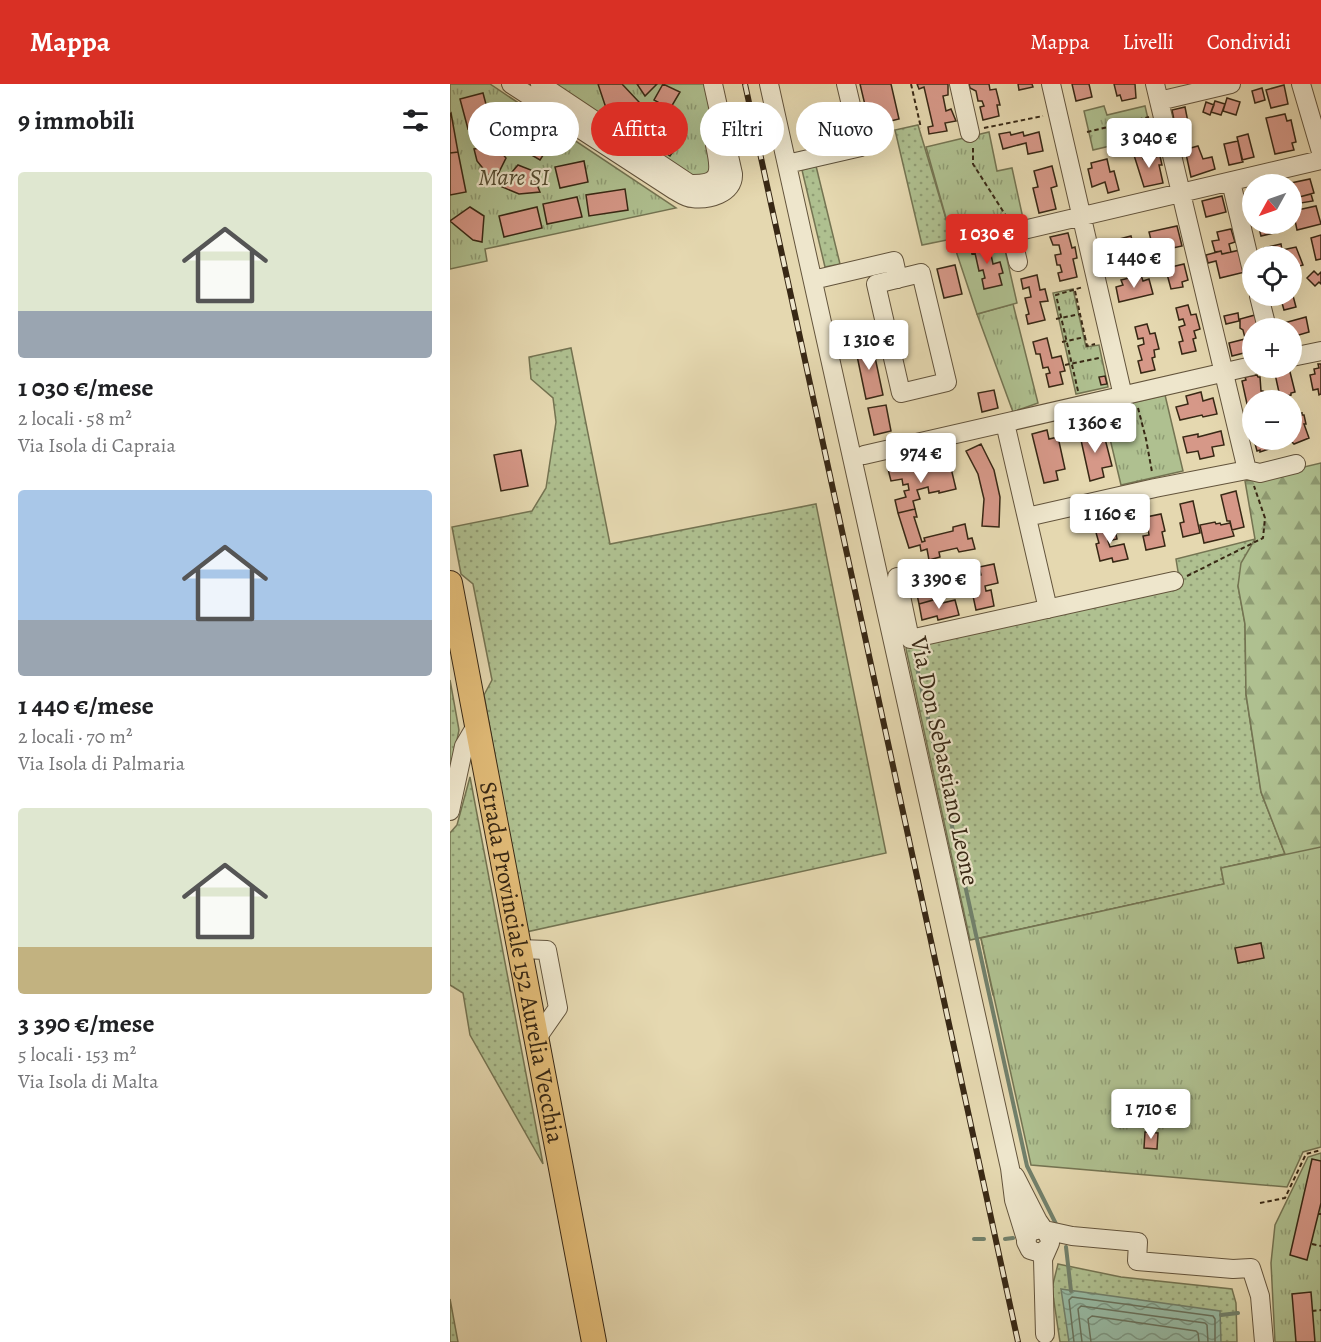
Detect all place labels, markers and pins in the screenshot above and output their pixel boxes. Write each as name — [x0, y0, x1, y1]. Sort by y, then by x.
pin: 3 040 € — [1094, 118, 1204, 169]
pin: 1 030 € — [932, 214, 1042, 265]
pin: 1 440 € — [1079, 238, 1189, 289]
pin: 1 310 € — [814, 320, 924, 371]
pin: 1 360 € — [1040, 403, 1150, 454]
pin: 974 € — [879, 433, 963, 484]
pin: 1 160 € — [1055, 494, 1165, 545]
pin: 3 390 € — [884, 559, 994, 610]
pin: 1 710 € — [1096, 1089, 1206, 1140]

